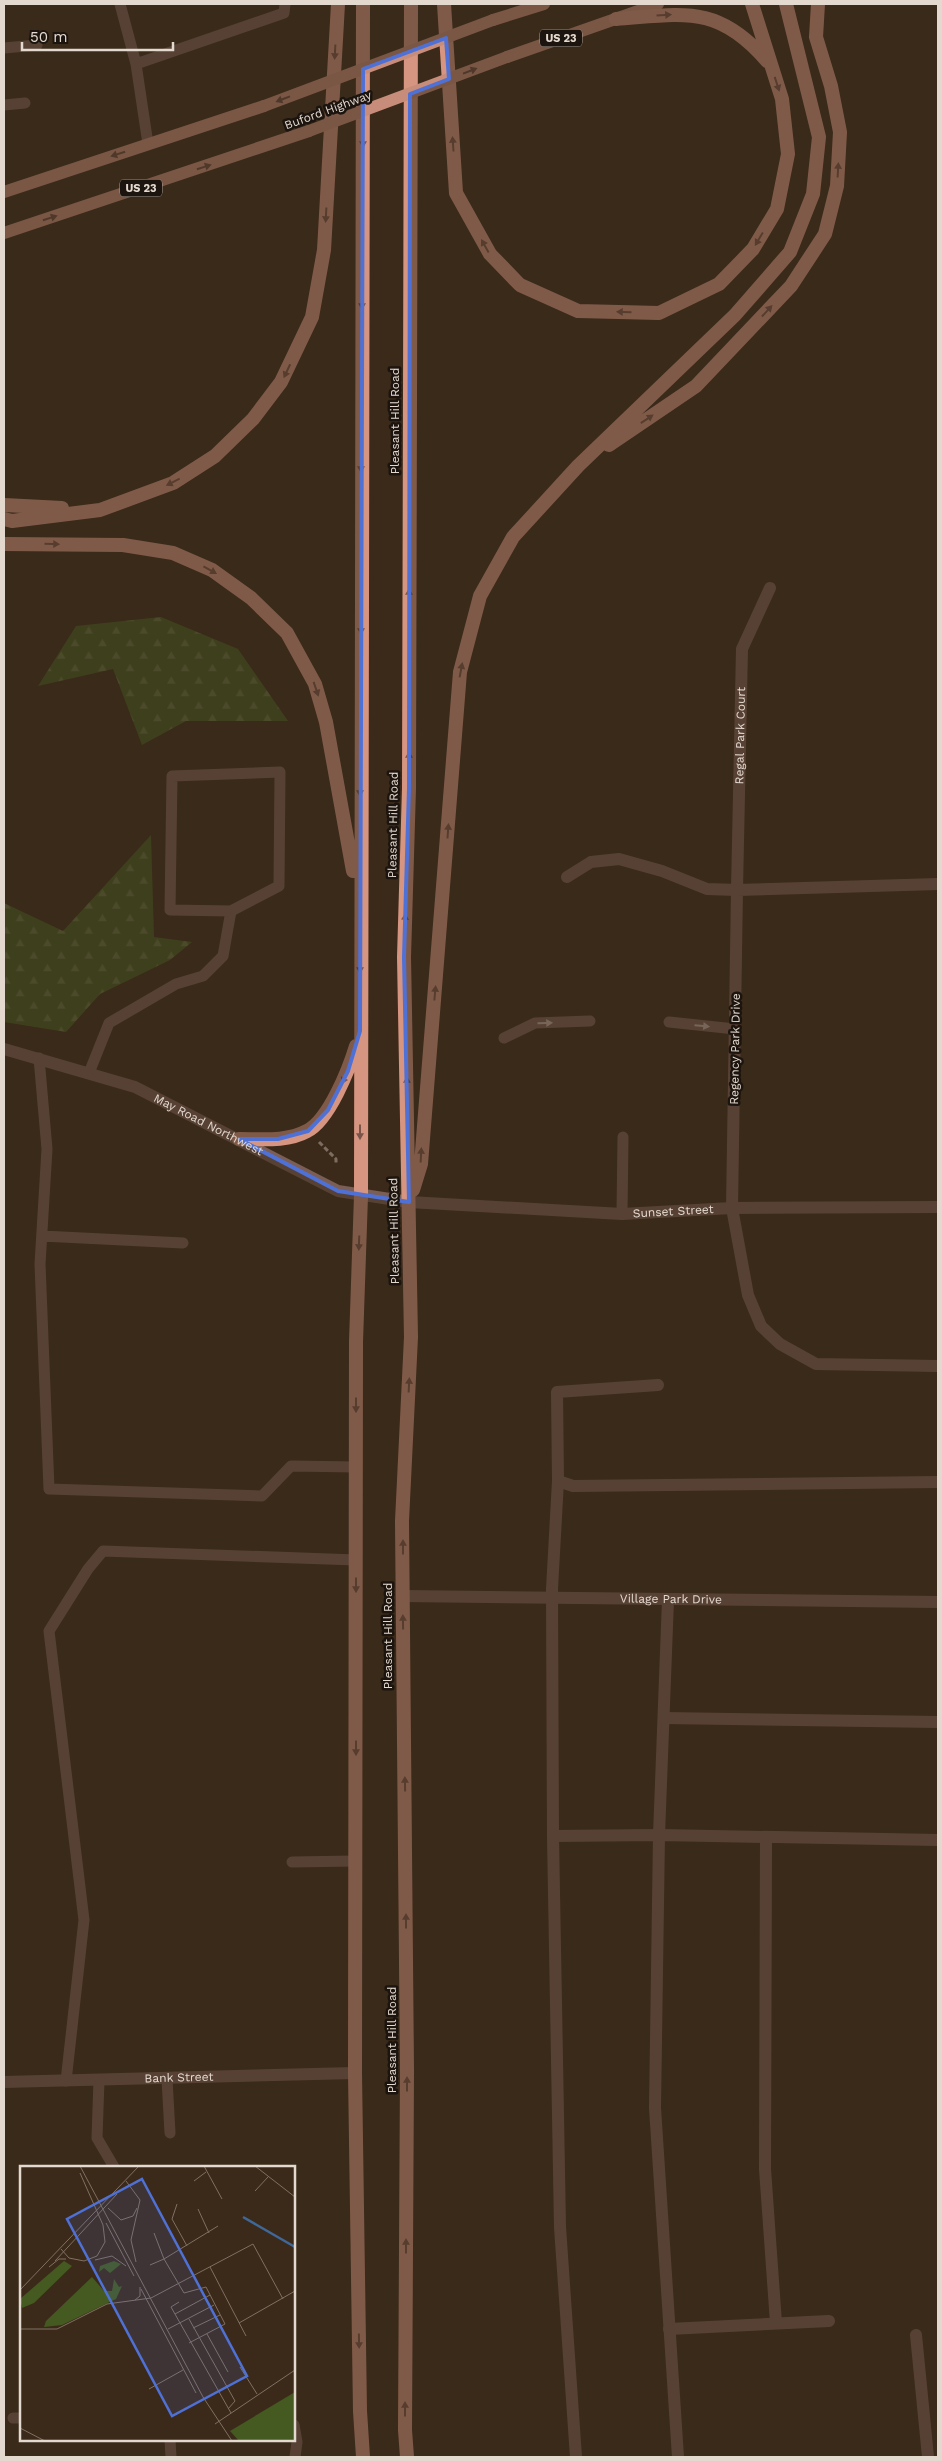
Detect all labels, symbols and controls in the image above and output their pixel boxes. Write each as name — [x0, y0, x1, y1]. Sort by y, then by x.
one-way arrow — [657, 11, 673, 19]
scale bar — [22, 20, 174, 52]
text: 50 m — [30, 28, 67, 46]
road number: US 23 — [540, 29, 582, 46]
one-way arrow — [330, 45, 338, 61]
one-way arrow — [463, 67, 478, 75]
one-way arrow — [774, 76, 781, 91]
street label: Buford Highway — [283, 87, 374, 132]
one-way arrow — [276, 96, 291, 103]
one-way arrow — [359, 132, 367, 148]
one-way arrow — [449, 136, 457, 152]
one-way arrow — [110, 150, 125, 158]
one-way arrow — [835, 161, 843, 177]
one-way arrow — [197, 163, 212, 171]
road number: US 23 — [120, 180, 162, 197]
one-way arrow — [321, 207, 329, 223]
one-way arrow — [43, 214, 58, 222]
one-way arrow — [755, 232, 764, 246]
one-way arrow — [481, 239, 490, 252]
one-way arrow — [358, 295, 366, 311]
one-way arrow — [761, 305, 773, 317]
one-way arrow — [616, 308, 632, 316]
one-way arrow — [283, 363, 291, 378]
street label: Pleasant Hill Road — [388, 368, 402, 474]
one-way arrow — [640, 414, 654, 424]
one-way arrow — [357, 457, 365, 473]
one-way arrow — [165, 478, 180, 486]
one-way arrow — [45, 540, 61, 548]
one-way arrow — [204, 566, 217, 575]
one-way arrow — [405, 588, 413, 604]
one-way arrow — [357, 620, 365, 636]
one-way arrow — [457, 662, 465, 677]
one-way arrow — [312, 682, 320, 697]
street label: Regal Park Court — [732, 687, 748, 784]
one-way arrow — [405, 750, 413, 766]
street label: Pleasant Hill Road — [385, 772, 401, 878]
one-way arrow — [356, 781, 364, 797]
one-way arrow — [444, 823, 452, 839]
one-way arrow — [402, 913, 410, 929]
one-way arrow — [356, 958, 364, 974]
one-way arrow — [431, 985, 439, 1001]
street label: Regency Park Drive — [727, 993, 743, 1105]
one-way arrow — [537, 1018, 553, 1026]
one-way arrow — [694, 1022, 710, 1030]
one-way arrow — [341, 1070, 349, 1084]
one-way arrow — [403, 1075, 411, 1091]
street label: May Road Northwest — [151, 1091, 266, 1158]
one-way arrow — [356, 1124, 364, 1140]
one-way arrow — [418, 1147, 426, 1163]
street label: Pleasant Hill Road — [386, 1178, 402, 1284]
street label: Sunset Street — [632, 1202, 714, 1220]
one-way arrow — [355, 1235, 363, 1251]
one-way arrow — [405, 1376, 413, 1392]
one-way arrow — [352, 1397, 360, 1413]
one-way arrow — [398, 1539, 406, 1555]
one-way arrow — [352, 1577, 360, 1593]
street label: Pleasant Hill Road — [381, 1583, 395, 1689]
street label: Village Park Drive — [620, 1591, 722, 1607]
one-way arrow — [399, 1614, 407, 1630]
one-way arrow — [351, 1740, 359, 1756]
one-way arrow — [400, 1776, 408, 1792]
one-way arrow — [402, 1913, 410, 1929]
street label: Pleasant Hill Road — [385, 1987, 399, 2093]
street label: Bank Street — [144, 2070, 214, 2085]
one-way arrow — [403, 2075, 411, 2091]
inset map — [20, 2166, 295, 2441]
one-way arrow — [402, 2238, 410, 2254]
one-way arrow — [355, 2334, 363, 2350]
one-way arrow — [401, 2400, 409, 2416]

